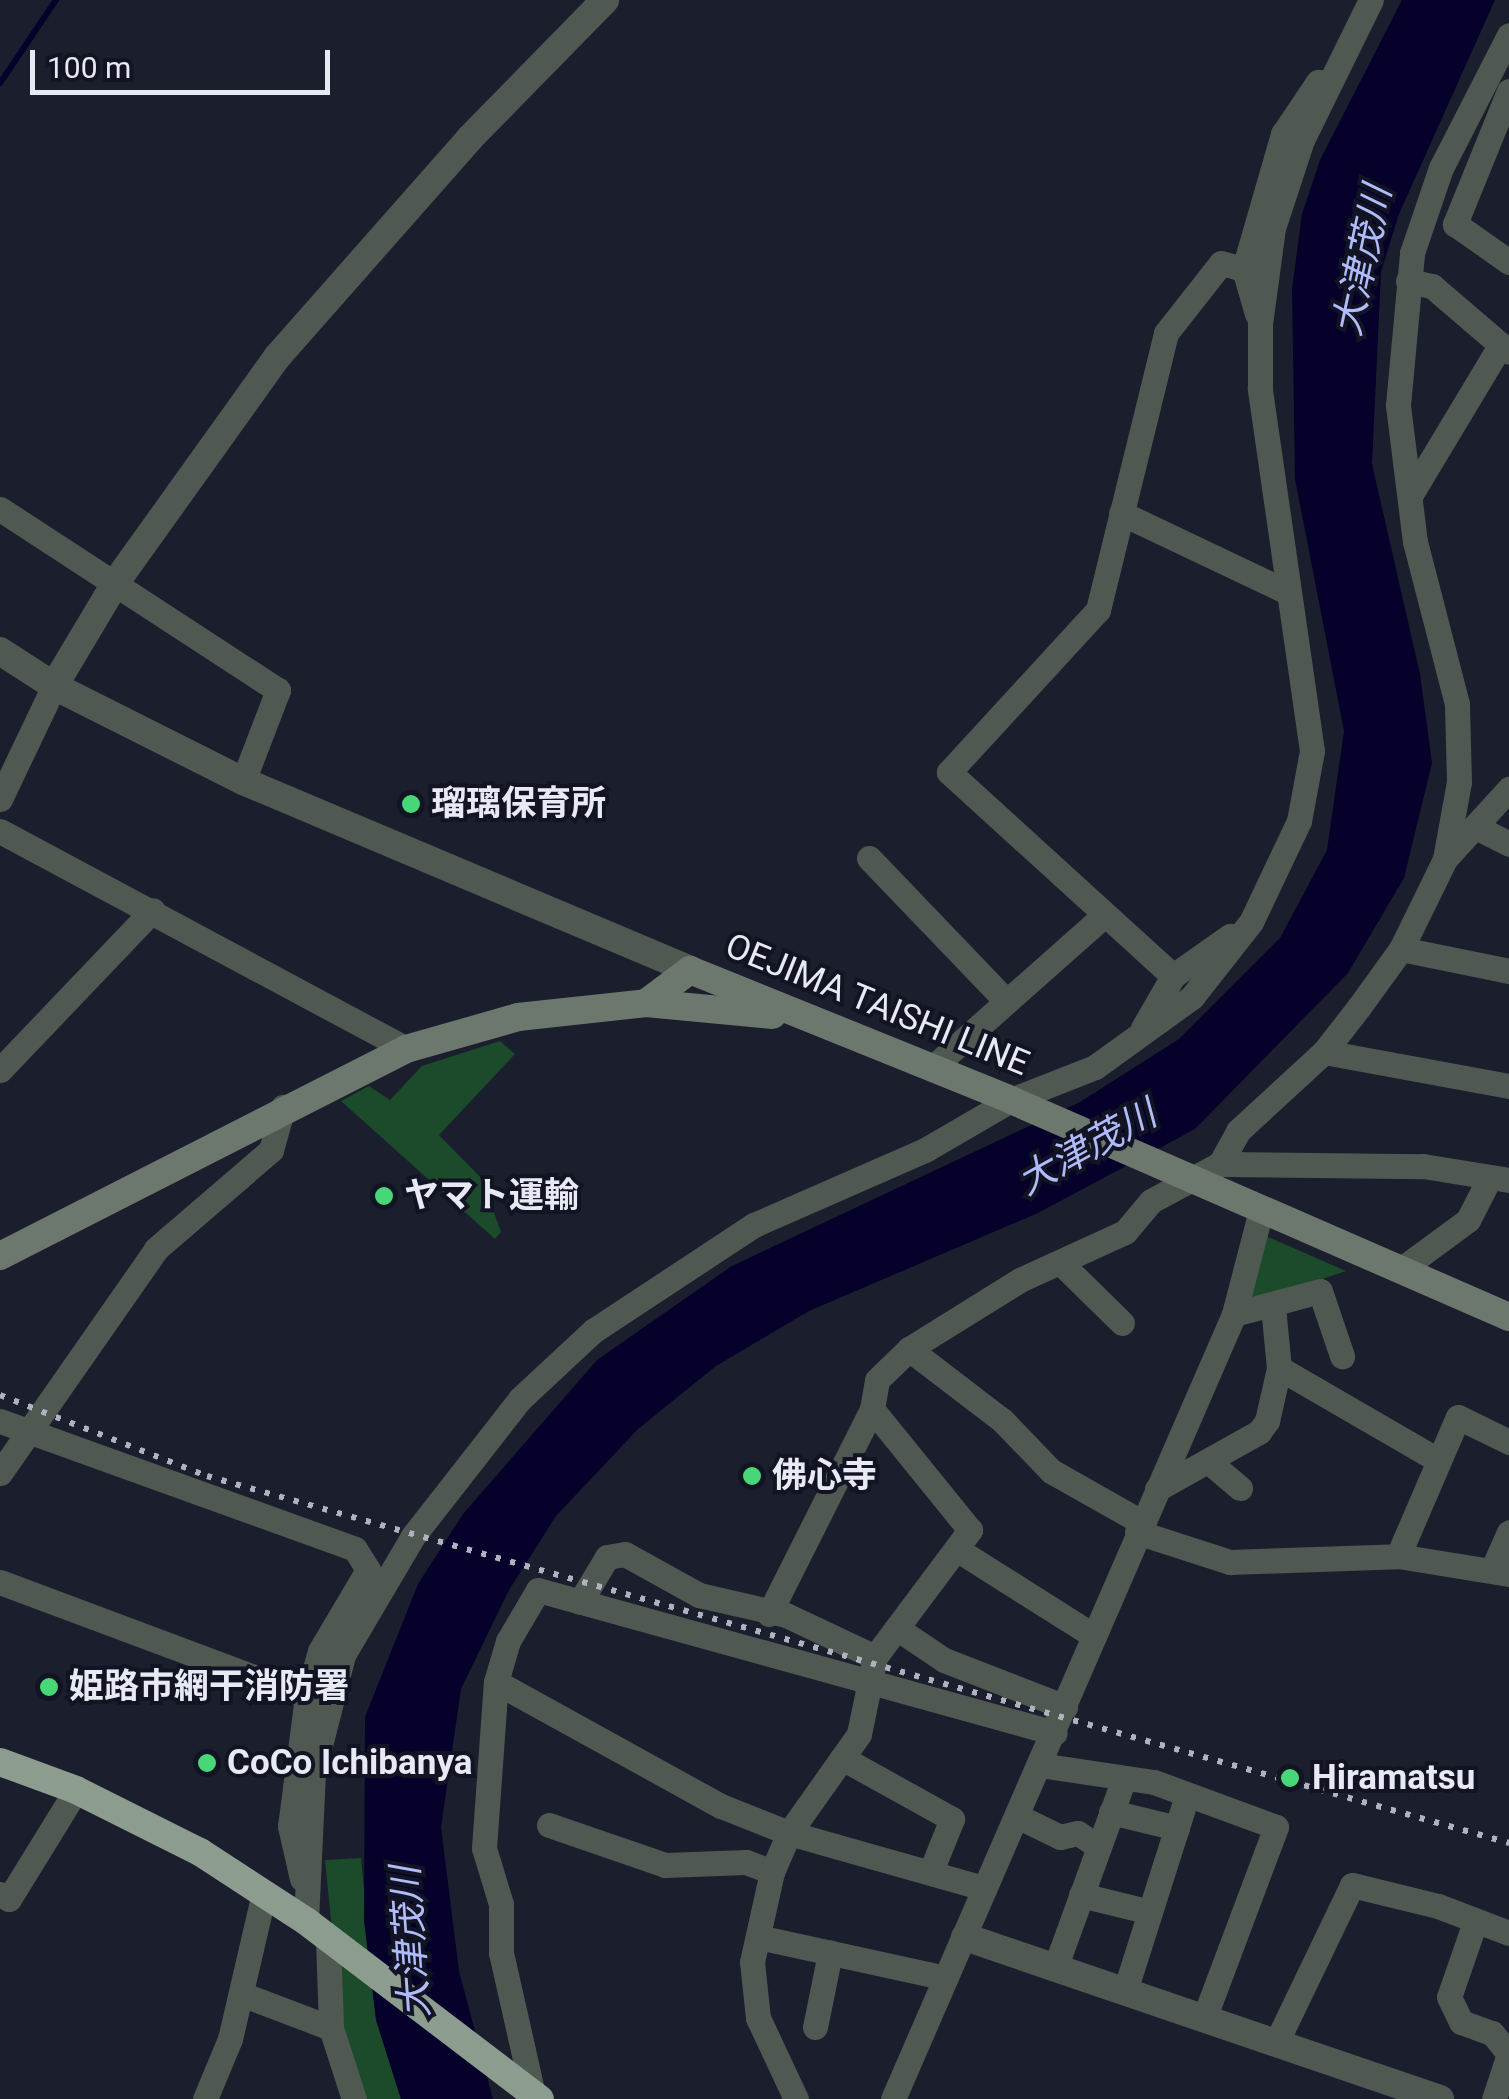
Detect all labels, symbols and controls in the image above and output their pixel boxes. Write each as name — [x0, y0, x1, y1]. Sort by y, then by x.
scale bar — [35, 30, 335, 92]
text: 100 m — [47, 50, 131, 85]
water label: 大津茂川 — [1325, 182, 1401, 340]
place label: 瑠璃保育所 — [431, 783, 606, 825]
marker: 瑠璃保育所 — [400, 793, 422, 815]
street label: OEJIMA TAISHI LINE — [719, 925, 1035, 1085]
water label: 大津茂川 — [1009, 1091, 1165, 1205]
place label: ヤマト運輸 — [404, 1175, 579, 1217]
marker: ヤマト運輸 — [373, 1185, 395, 1207]
place label: 佛心寺 — [772, 1455, 877, 1497]
marker: 佛心寺 — [741, 1465, 763, 1487]
place label: 姫路市網干消防署 — [69, 1666, 349, 1708]
marker: 姫路市網干消防署 — [38, 1676, 60, 1698]
place label: CoCo Ichibanya — [227, 1742, 472, 1784]
marker: CoCo Ichibanya — [196, 1752, 218, 1774]
place label: Hiramatsu — [1312, 1757, 1475, 1799]
marker: Hiramatsu — [1277, 1765, 1303, 1791]
water label: 大津茂川 — [383, 1865, 439, 2019]

